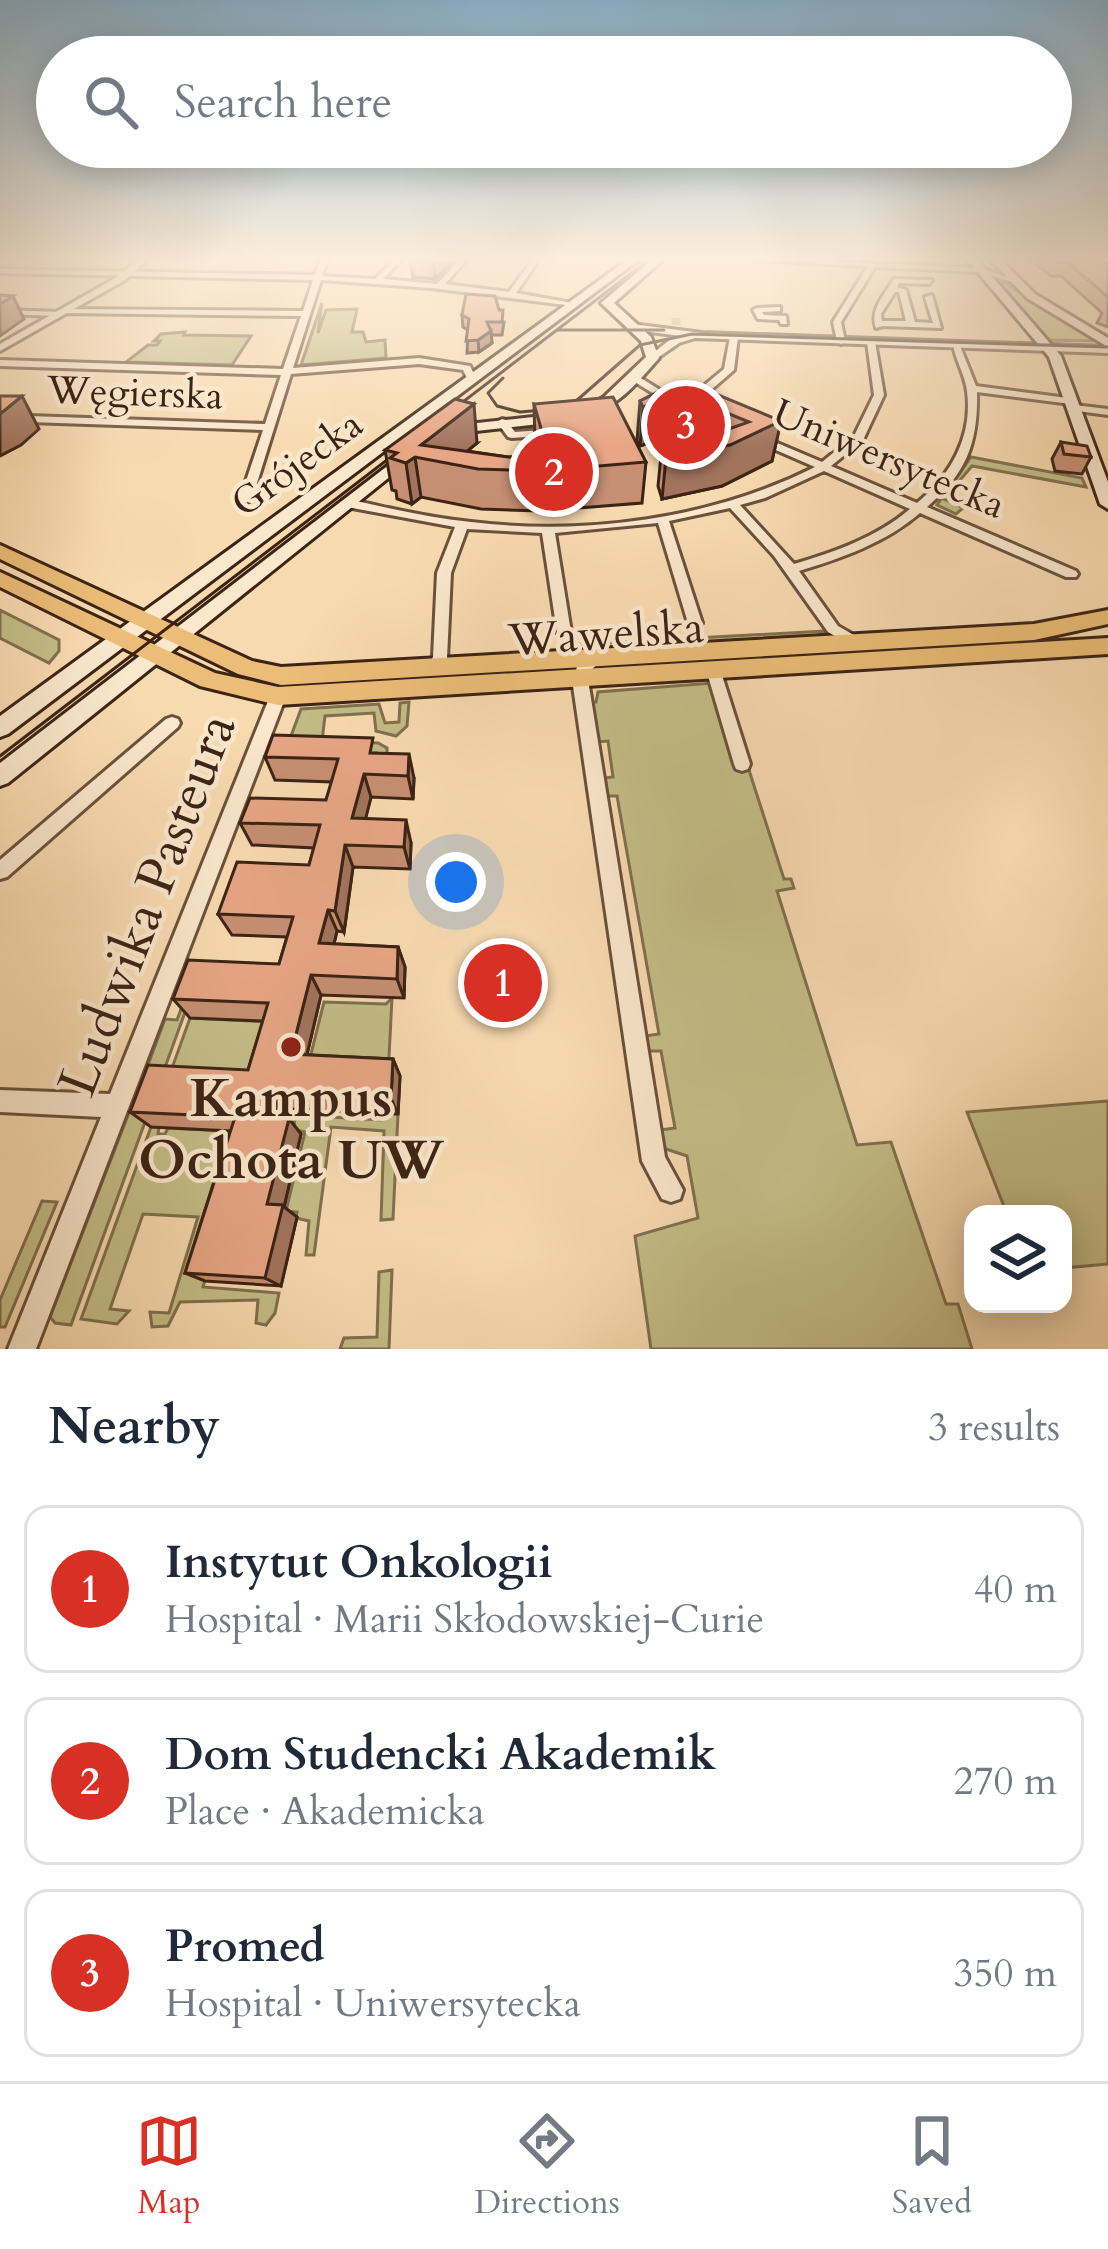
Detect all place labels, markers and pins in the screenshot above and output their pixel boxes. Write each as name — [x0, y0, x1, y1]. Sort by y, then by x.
pin: 3 — [647, 380, 725, 470]
pin: 2 — [515, 427, 593, 517]
pin: 1 — [464, 938, 542, 1028]
marker: Kampus Ochota UW — [278, 1034, 304, 1060]
place label: Kampus Ochota UW — [138, 1063, 444, 1198]

